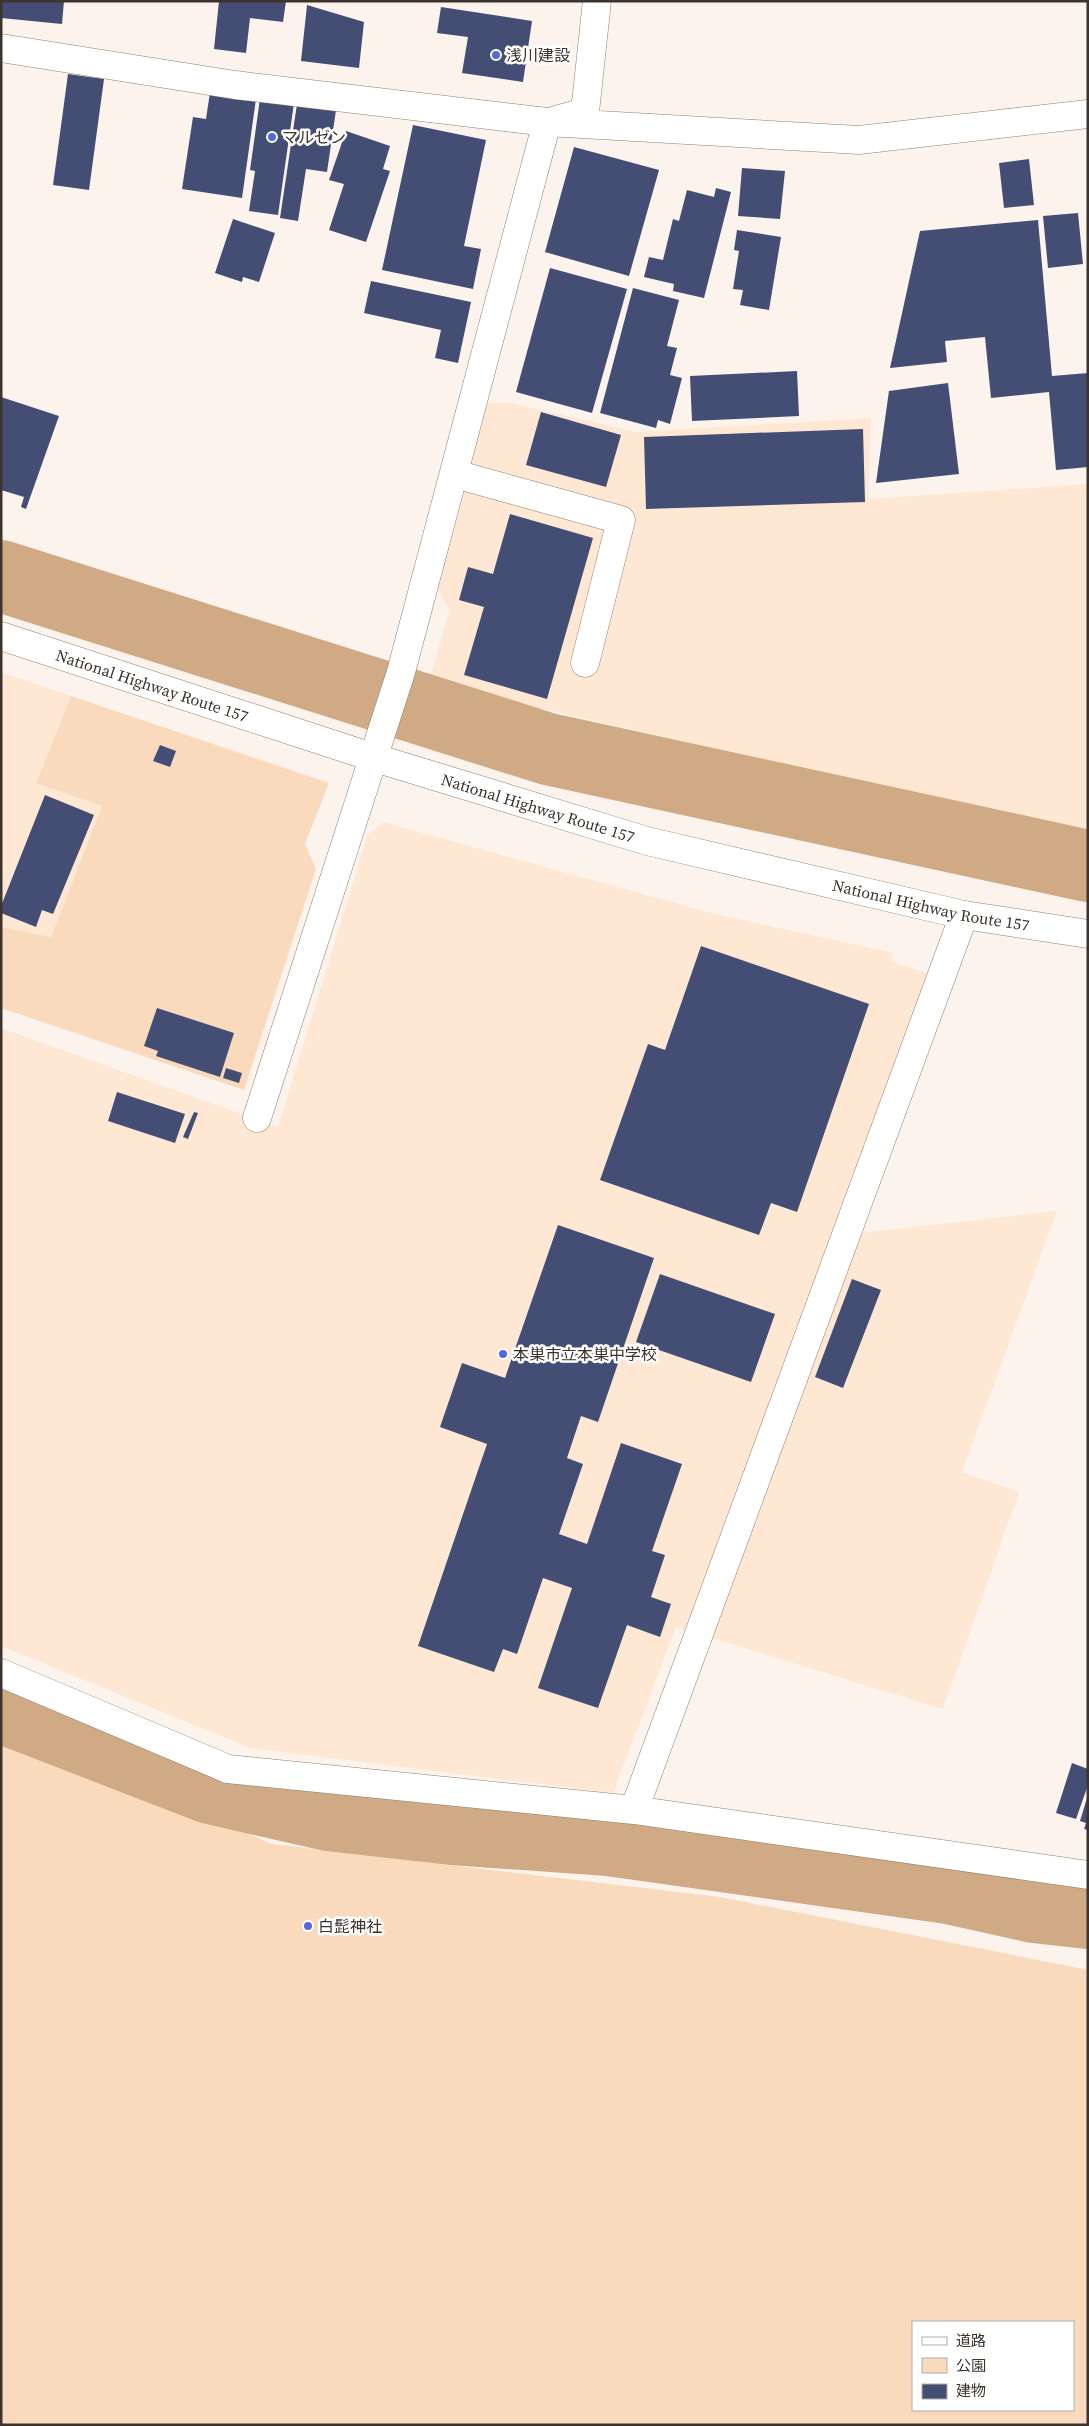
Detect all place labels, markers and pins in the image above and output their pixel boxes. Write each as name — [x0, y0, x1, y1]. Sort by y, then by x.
place label: 浅川建設 — [506, 44, 570, 66]
marker: 浅川建設 — [490, 49, 502, 61]
place label: マルゼン — [282, 126, 346, 148]
marker: マルゼン — [266, 131, 278, 143]
place label: 本巣市立本巣中学校 — [513, 1343, 657, 1365]
marker: 本巣市立本巣中学校 — [497, 1348, 509, 1360]
place label: 白髭神社 — [318, 1915, 382, 1937]
marker: 白髭神社 — [302, 1920, 314, 1932]

